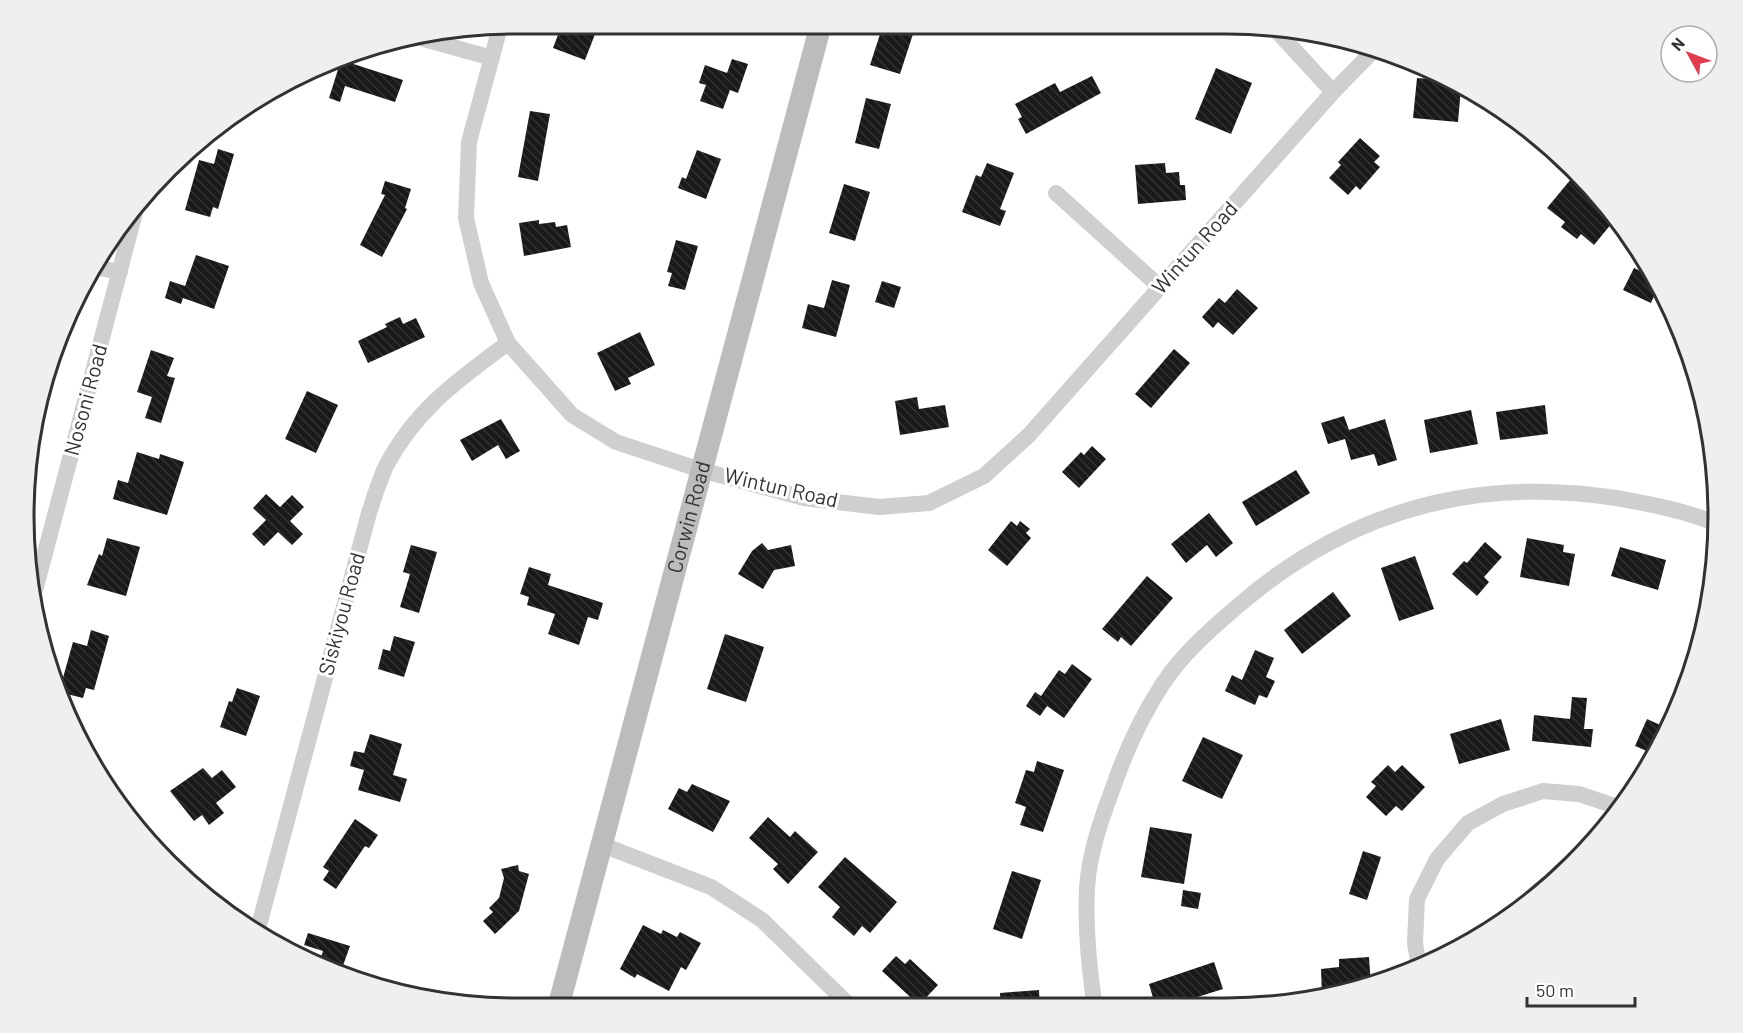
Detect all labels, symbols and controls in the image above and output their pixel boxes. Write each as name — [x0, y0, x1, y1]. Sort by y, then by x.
north arrow — [1659, 24, 1719, 84]
text: N — [1667, 34, 1688, 54]
street label: Wintun Road — [1146, 196, 1242, 298]
street label: Nosoni Road — [58, 341, 111, 458]
street label: Corwin Road — [661, 458, 715, 576]
street label: Wintun Road — [722, 461, 841, 512]
street label: Siskiyou Road — [312, 549, 369, 678]
scale bar — [1527, 970, 1635, 1008]
text: 50 m — [1536, 979, 1574, 1001]

